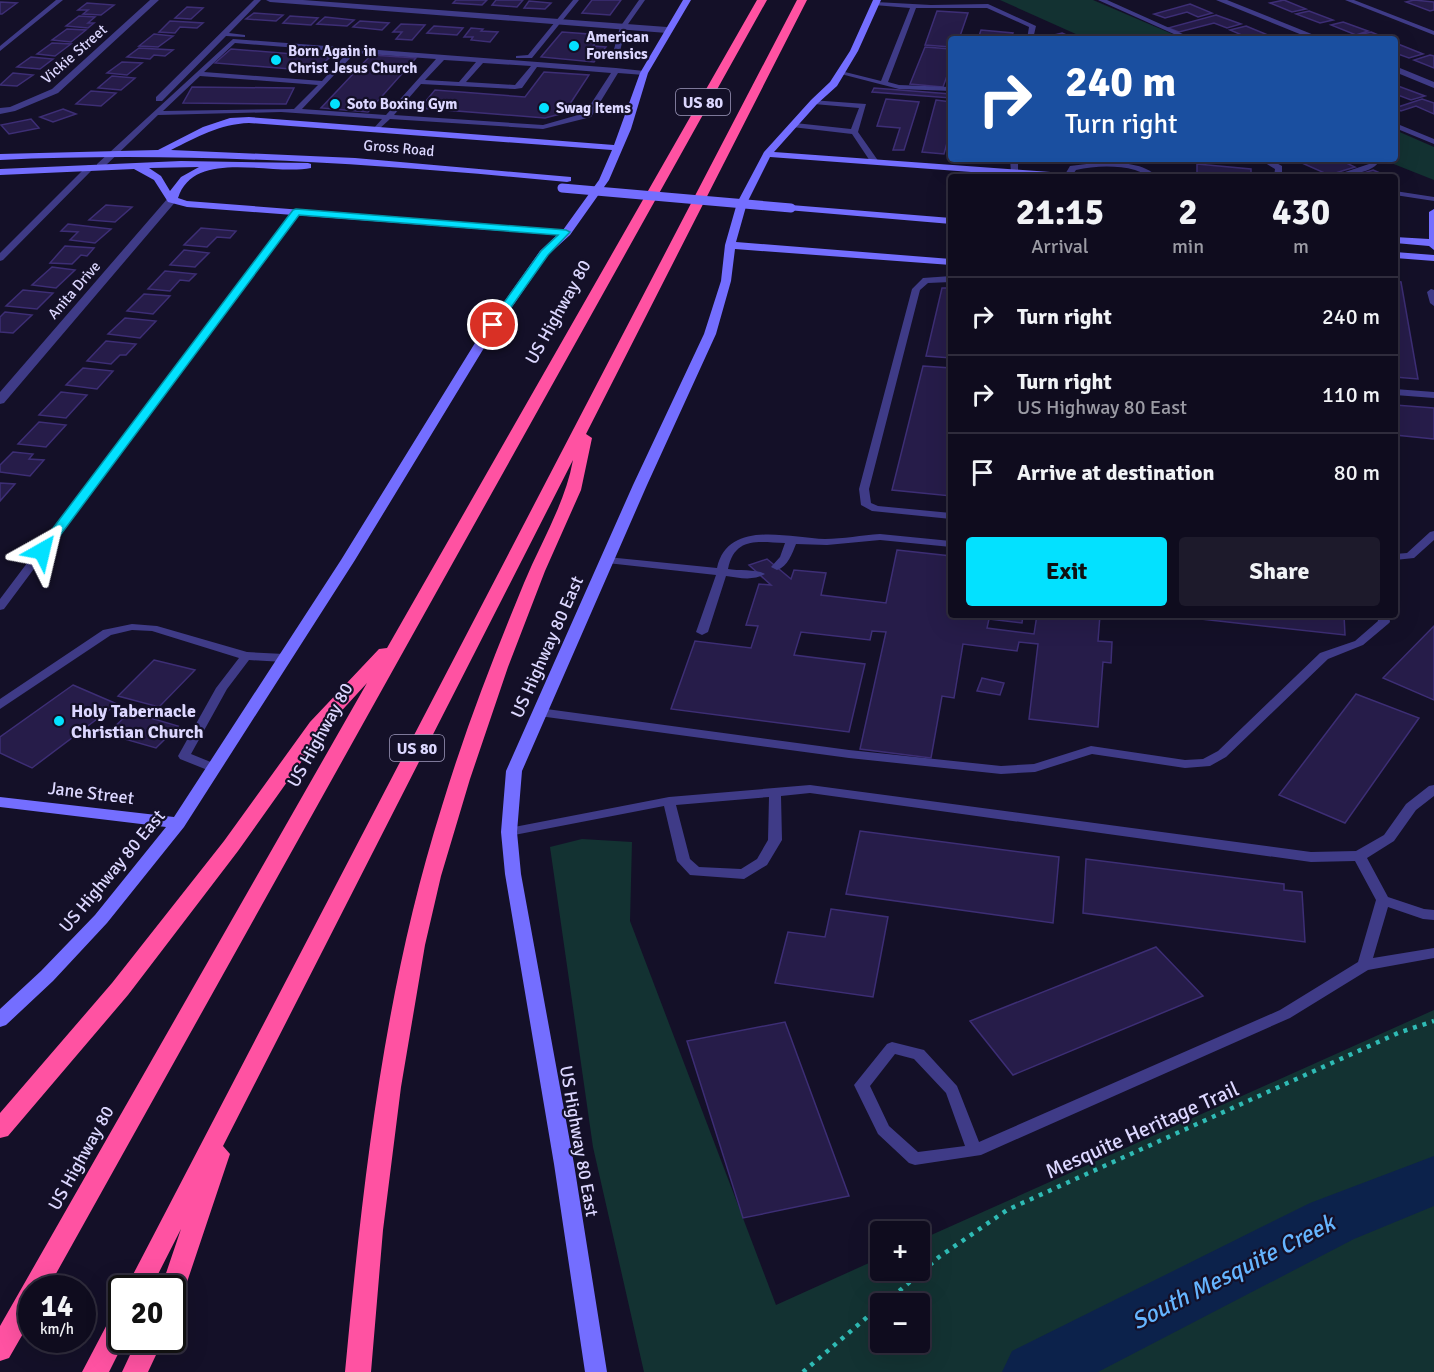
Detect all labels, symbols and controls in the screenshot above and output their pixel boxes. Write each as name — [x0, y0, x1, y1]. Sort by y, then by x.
street label: Vickie Street — [37, 21, 111, 87]
place label: American Forensics — [586, 28, 649, 63]
marker: American Forensics — [567, 39, 581, 53]
place label: Born Again in Christ Jesus Church — [288, 42, 417, 77]
marker: Born Again in Christ Jesus Church — [269, 53, 283, 67]
text: 240 m — [1065, 57, 1176, 108]
icon: right — [966, 60, 1044, 138]
road number: US 80 — [676, 89, 730, 115]
place label: Soto Boxing Gym — [347, 95, 457, 113]
marker: Soto Boxing Gym — [328, 97, 342, 111]
place label: Swag Items — [556, 99, 631, 117]
marker: Swag Items — [537, 101, 551, 115]
text: Turn right — [1065, 108, 1178, 141]
street label: Gross Road — [363, 136, 435, 160]
text: 21:15 — [1016, 190, 1104, 235]
text: 2 — [1178, 190, 1198, 235]
text: 430 — [1272, 190, 1330, 235]
text: Arrival — [1031, 234, 1089, 259]
text: min — [1172, 234, 1204, 259]
text: m — [1293, 234, 1309, 259]
street label: US Highway 80 — [520, 256, 596, 368]
street label: Anita Drive — [44, 257, 104, 323]
pin — [467, 299, 518, 350]
icon: right — [966, 300, 999, 333]
text: Turn right — [1017, 303, 1112, 330]
text: 240 m — [1322, 303, 1380, 330]
icon: arrive — [476, 308, 509, 341]
text: Turn right — [1017, 368, 1112, 395]
icon: right — [966, 378, 999, 411]
text: 110 m — [1322, 381, 1380, 408]
text: US Highway 80 East — [1017, 395, 1187, 420]
icon: arrive — [966, 456, 999, 489]
text: Arrive at destination — [1017, 459, 1214, 486]
text: 80 m — [1334, 459, 1380, 486]
position arrow — [10, 519, 74, 583]
button: Exit — [966, 537, 1167, 606]
button: Share — [1179, 537, 1380, 606]
street label: US Highway 80 East — [506, 573, 588, 721]
street label: US Highway 80 — [282, 679, 358, 791]
place label: Holy Tabernacle Christian Church — [71, 700, 204, 743]
marker: Holy Tabernacle Christian Church — [52, 714, 66, 728]
road number: US 80 — [390, 735, 444, 761]
street label: Jane Street — [47, 777, 135, 809]
street label: US Highway 80 East — [54, 805, 170, 937]
street label: US Highway 80 East — [555, 1064, 603, 1218]
street label: Mesquite Heritage Trail — [1041, 1076, 1243, 1184]
street label: US Highway 80 — [43, 1102, 119, 1214]
water label: South Mesquite Creek — [1126, 1207, 1341, 1336]
map controls — [870, 1221, 930, 1353]
button: + — [870, 1221, 930, 1281]
speed limit sign: 20 — [108, 1275, 186, 1353]
text: 14 — [41, 1288, 73, 1325]
button: − — [870, 1293, 930, 1353]
text: km/h — [40, 1320, 74, 1338]

